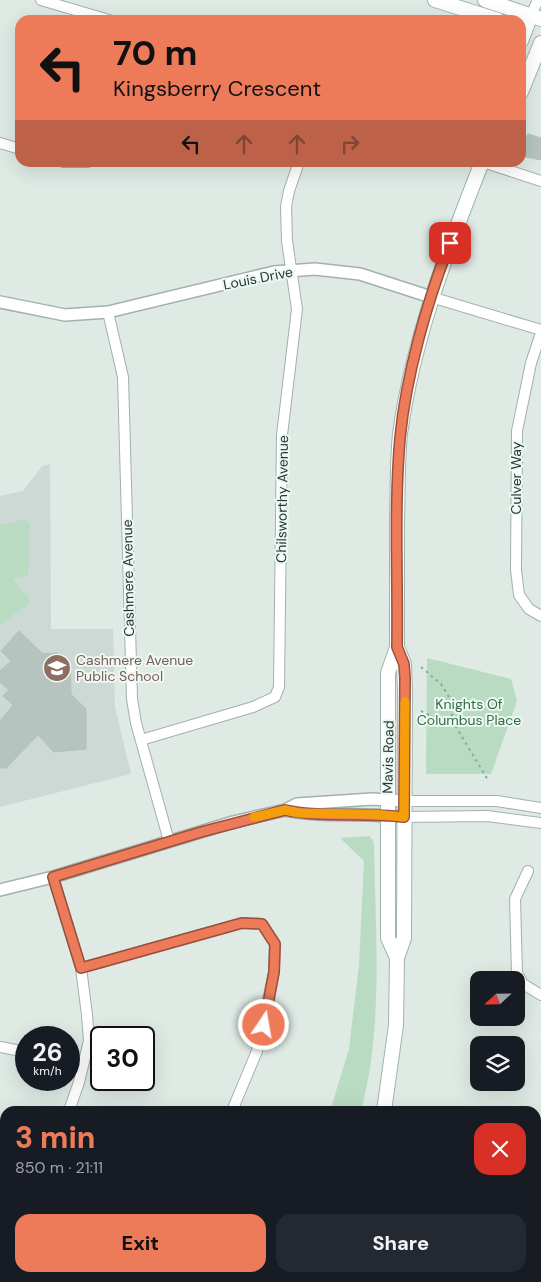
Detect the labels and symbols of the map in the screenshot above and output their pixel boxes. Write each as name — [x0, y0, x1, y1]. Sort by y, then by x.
pin — [429, 222, 471, 264]
street label: Louis Drive — [222, 262, 294, 294]
street label: Chilsworthy Avenue — [272, 435, 292, 563]
street label: Culver Way — [507, 441, 525, 515]
street label: Cashmere Avenue — [118, 519, 138, 637]
place label: Cashmere Avenue Public School — [76, 651, 193, 685]
school or university icon: Cashmere Avenue Public School — [42, 653, 72, 683]
park label: Knights Of Columbus Place — [417, 695, 521, 729]
street label: Mavis Road — [378, 720, 398, 794]
north arrow — [470, 971, 525, 1026]
position arrow — [237, 998, 289, 1050]
speed limit sign: 30 — [90, 1026, 155, 1091]

